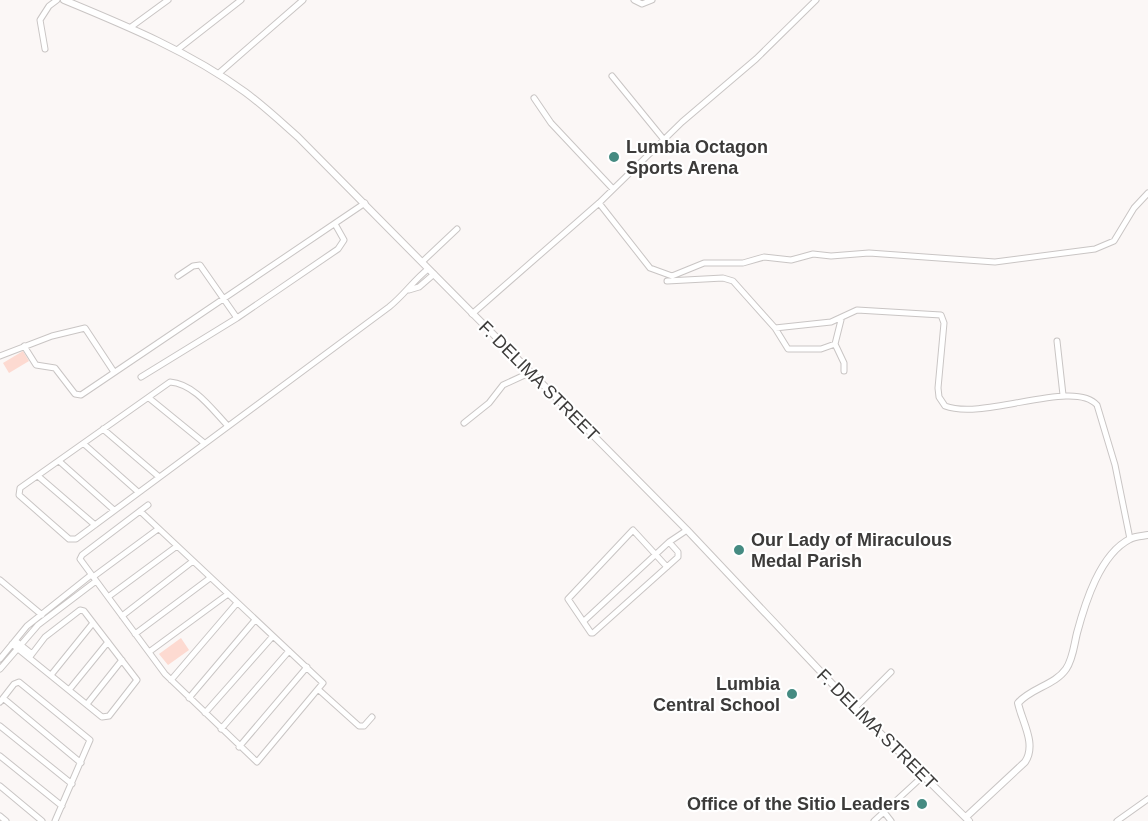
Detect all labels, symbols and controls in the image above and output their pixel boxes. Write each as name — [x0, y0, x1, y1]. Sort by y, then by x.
place label: Lumbia Octagon Sports Arena — [626, 137, 768, 178]
marker: Lumbia Octagon Sports Arena — [607, 150, 621, 164]
street label: F. DELIMA STREET — [475, 317, 603, 445]
place label: Our Lady of Miraculous Medal Parish — [751, 530, 952, 571]
marker: Our Lady of Miraculous Medal Parish — [732, 543, 746, 557]
street label: F. DELIMA STREET — [813, 665, 941, 793]
place label: Lumbia Central School — [653, 674, 781, 715]
marker: Lumbia Central School — [785, 687, 799, 701]
place label: Office of the Sitio Leaders — [687, 794, 910, 814]
marker: Office of the Sitio Leaders — [915, 797, 929, 811]

